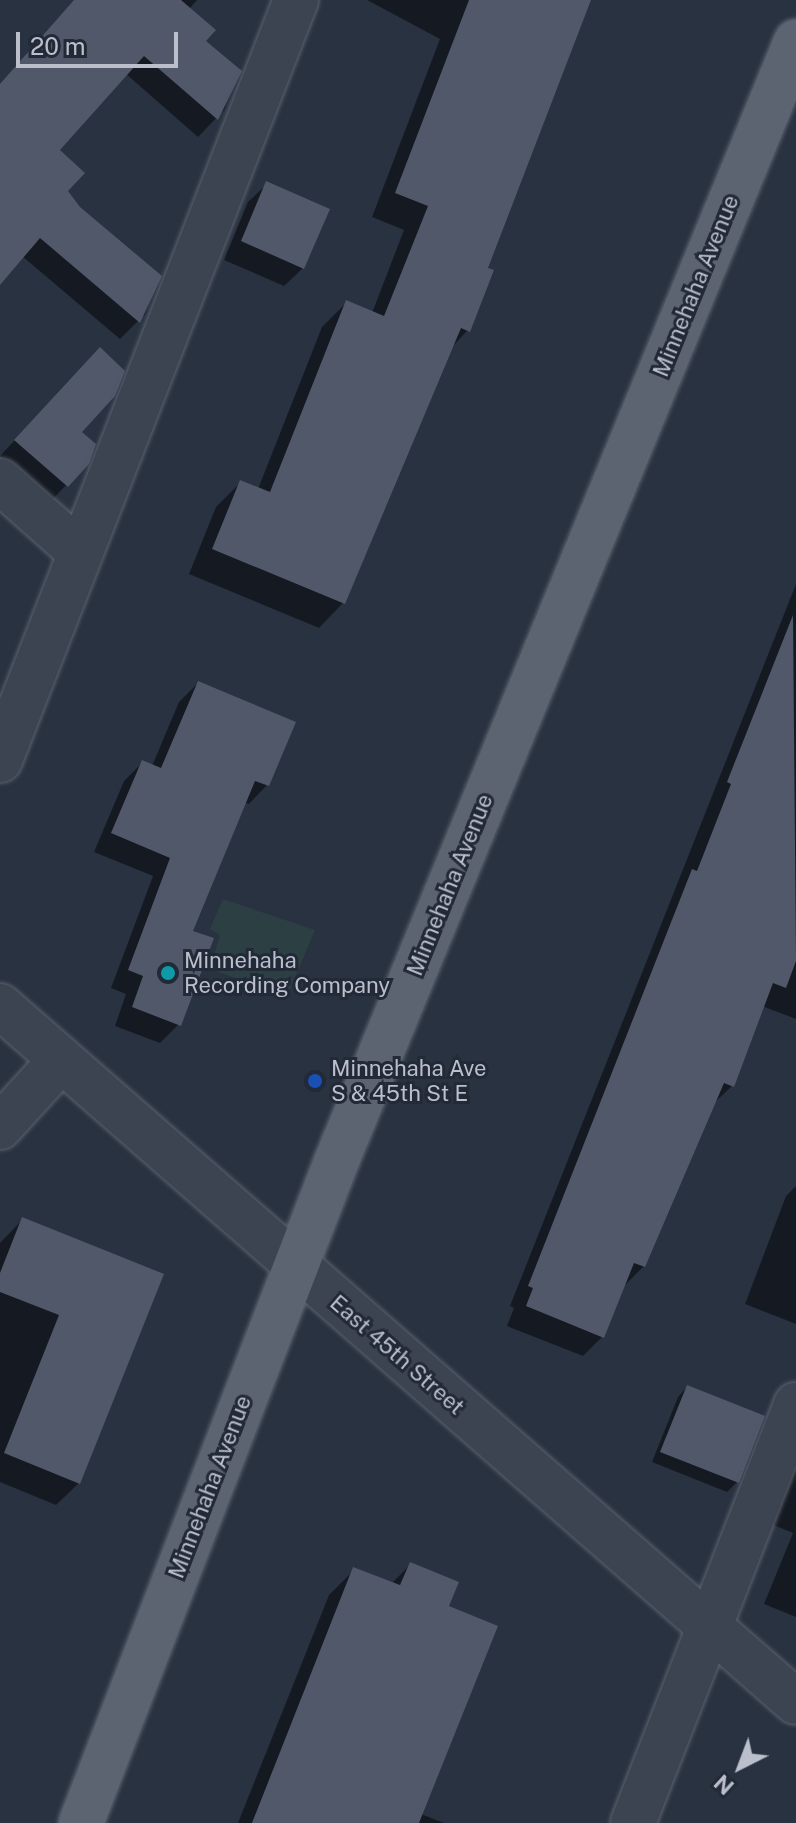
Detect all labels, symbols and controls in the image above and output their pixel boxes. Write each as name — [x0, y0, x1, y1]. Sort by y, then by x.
scale bar — [20, 16, 182, 66]
text: 20 m — [30, 32, 86, 60]
street label: Minnehaha Avenue — [648, 191, 744, 381]
street label: Minnehaha Avenue — [402, 790, 498, 980]
place label: Minnehaha Recording Company — [184, 947, 390, 998]
marker: Minnehaha Recording Company — [159, 964, 177, 982]
place label: Minnehaha Ave S & 45th St E — [331, 1055, 487, 1106]
marker: Minnehaha Ave S & 45th St E — [306, 1072, 324, 1090]
street label: East 45th Street — [325, 1290, 469, 1420]
street label: Minnehaha Avenue — [163, 1392, 257, 1582]
north arrow — [700, 1727, 780, 1807]
text: N — [709, 1769, 739, 1800]

